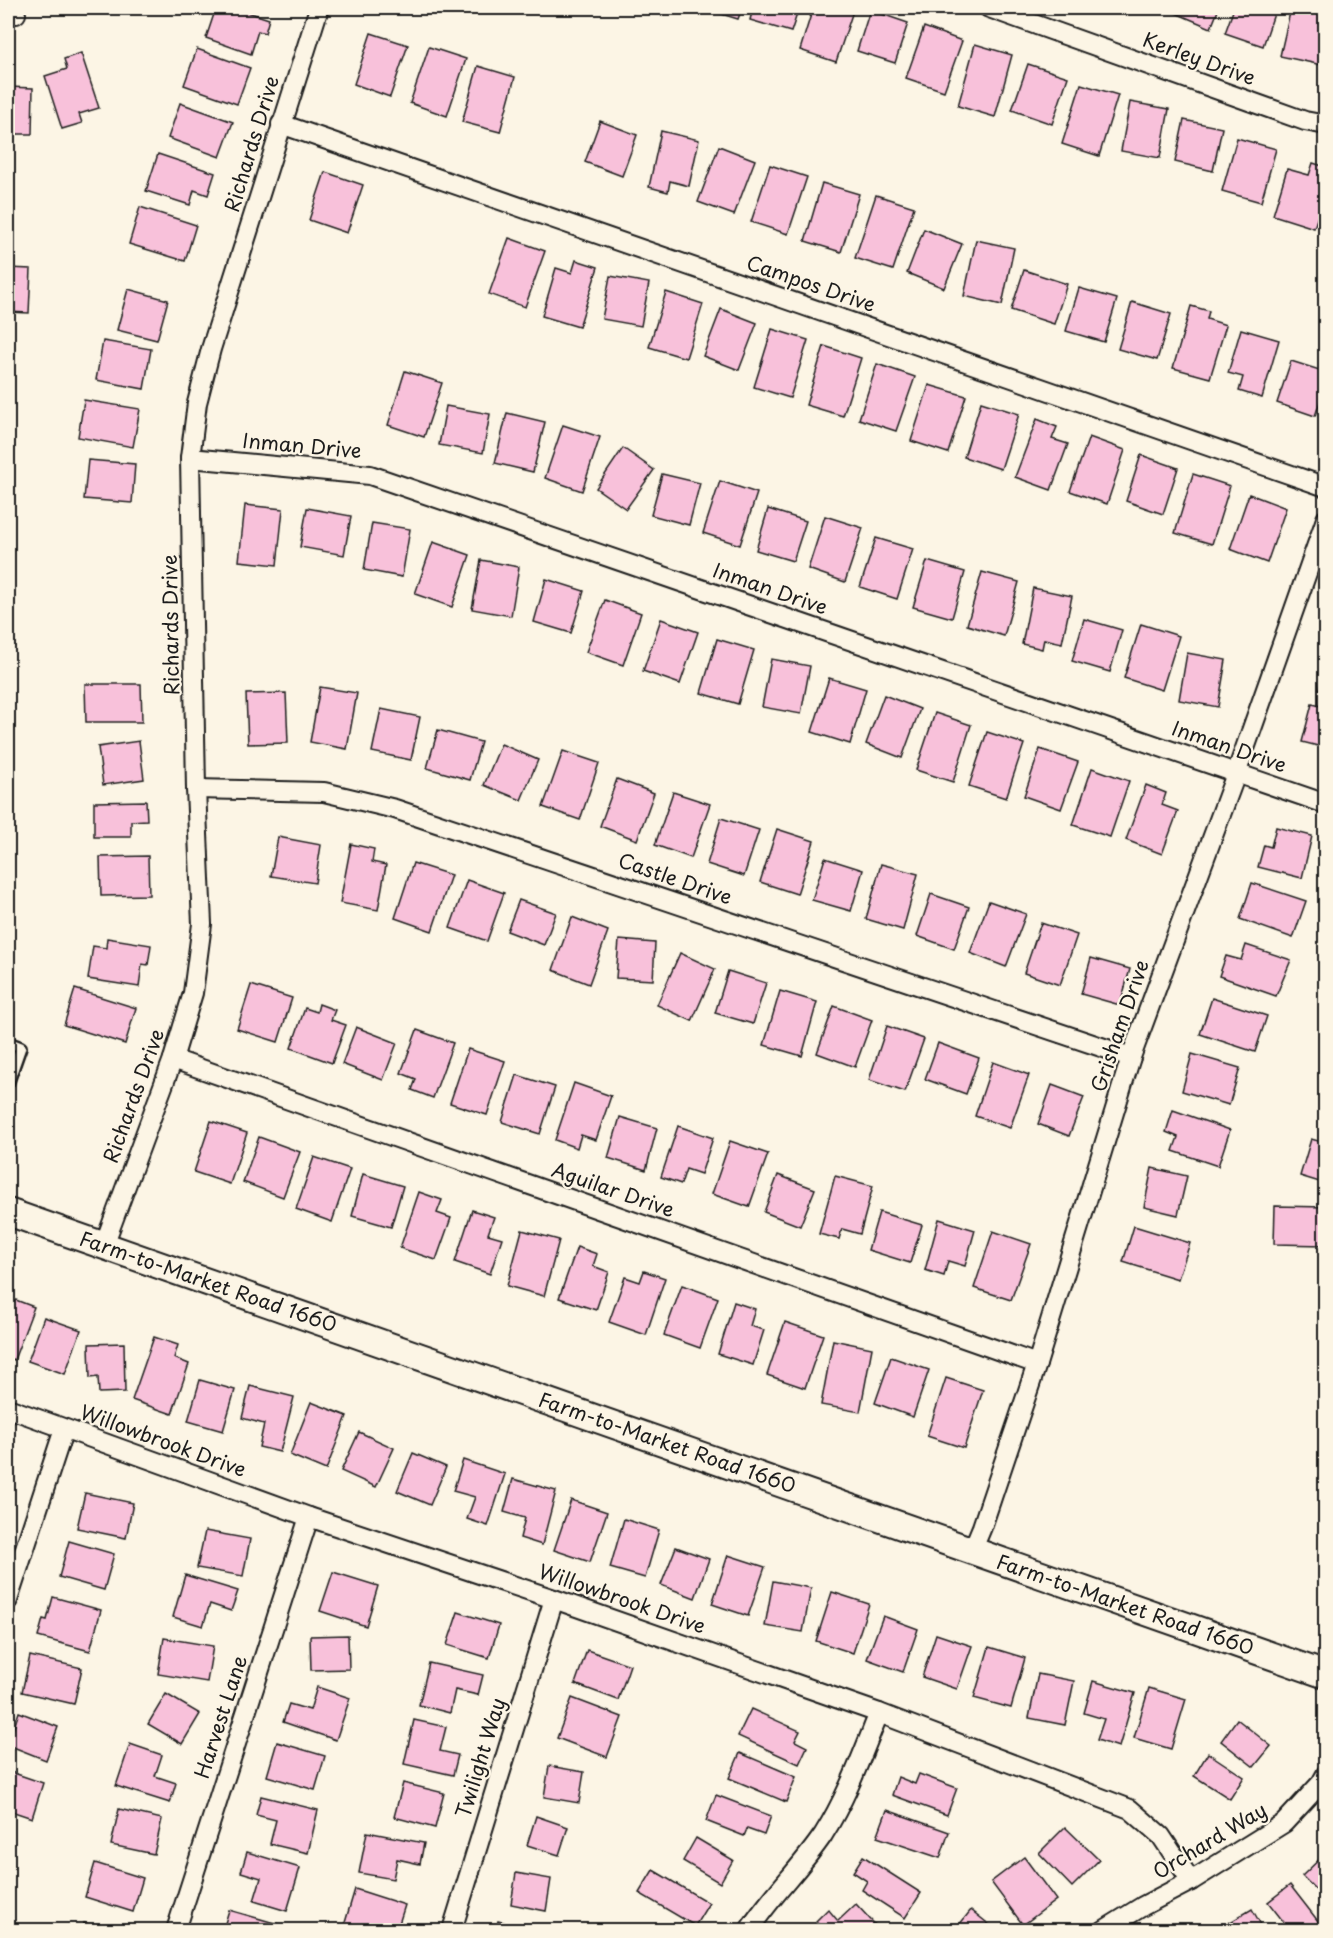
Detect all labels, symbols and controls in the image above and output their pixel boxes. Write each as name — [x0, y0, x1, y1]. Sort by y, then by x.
street label: Kerley Drive — [1139, 24, 1260, 92]
street label: Richards Drive — [216, 72, 286, 215]
street label: Campos Drive — [743, 247, 880, 319]
street label: Inman Drive — [241, 425, 363, 465]
street label: Richards Drive — [154, 554, 186, 696]
street label: Inman Drive — [709, 554, 832, 622]
street label: Inman Drive — [1168, 712, 1291, 780]
street label: Castle Drive — [614, 845, 736, 912]
street label: Grisham Drive — [1082, 955, 1156, 1096]
street label: Richards Drive — [95, 1024, 171, 1167]
street label: Aguilar Drive — [548, 1154, 679, 1224]
street label: Farm-to-Market Road 1660 — [76, 1223, 341, 1339]
street label: Farm-to-Market Road 1660 — [535, 1384, 800, 1500]
street label: Willowbrook Drive — [76, 1396, 251, 1484]
street label: Farm-to-Market Road 1660 — [993, 1546, 1258, 1662]
street label: Willowbrook Drive — [535, 1555, 710, 1641]
street label: Harvest Lane — [186, 1651, 254, 1782]
street label: Twilight Way — [447, 1694, 513, 1822]
street label: Orchard Way — [1147, 1794, 1272, 1886]

